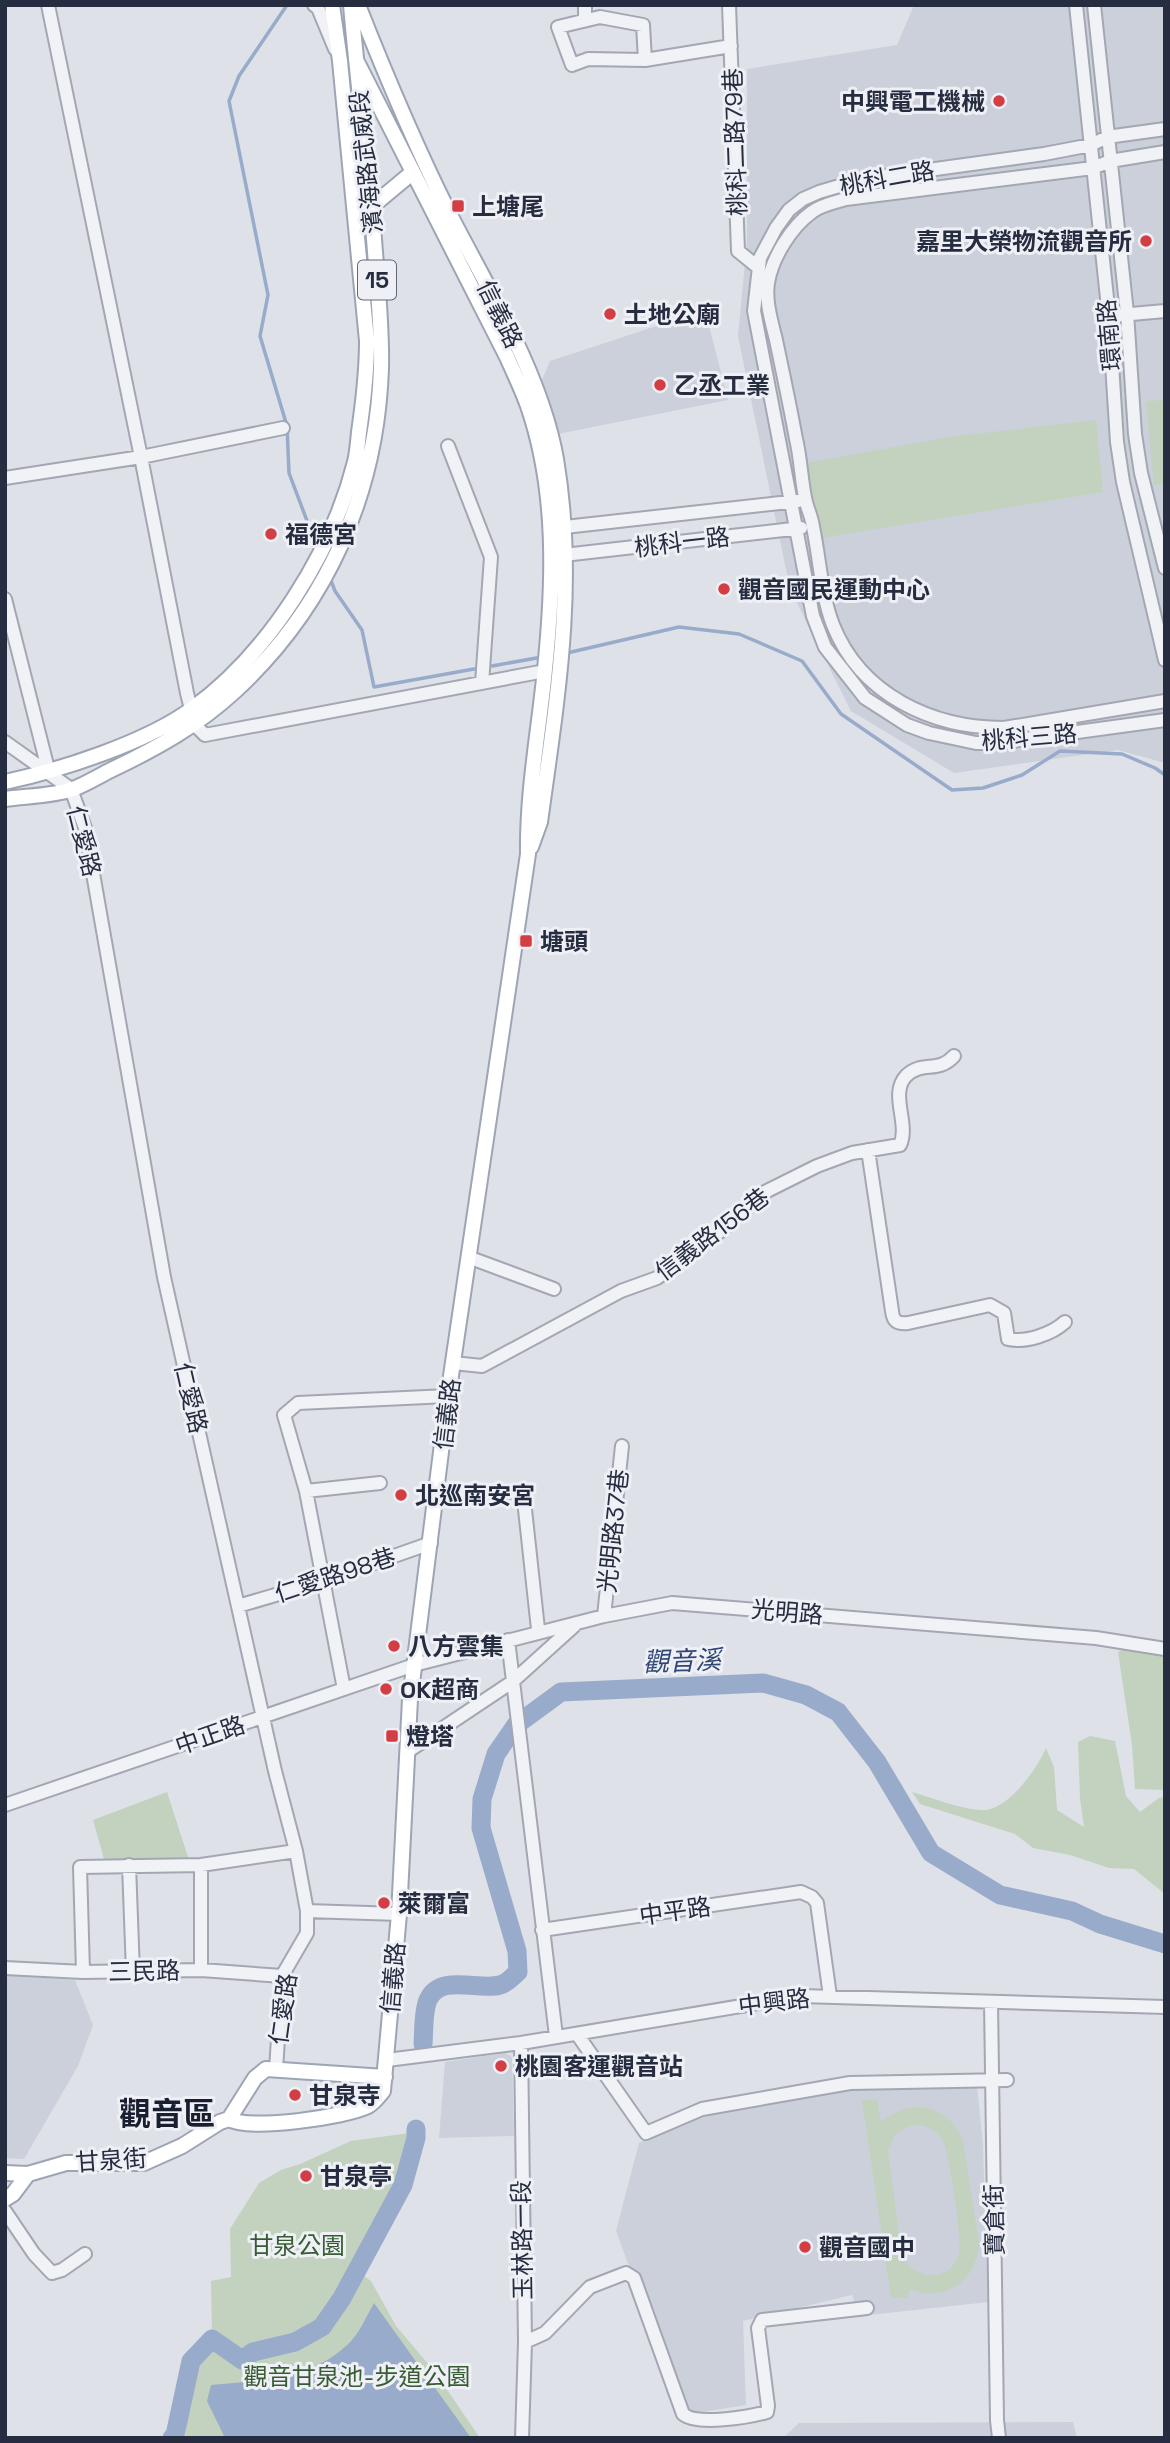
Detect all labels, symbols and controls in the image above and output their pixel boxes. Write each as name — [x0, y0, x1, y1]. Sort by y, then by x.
street label: 桃科二路79巷 — [717, 67, 753, 217]
place label: 中興電工機械 — [841, 86, 985, 117]
street label: 濱海路武威段 — [343, 89, 389, 235]
marker: 中興電工機械 — [991, 93, 1007, 109]
street label: 桃科二路 — [837, 154, 937, 202]
place label: 上塘尾 — [472, 191, 544, 222]
marker: 上塘尾 — [450, 198, 466, 214]
place label: 嘉里大榮物流觀音所 — [916, 226, 1132, 257]
marker: 嘉里大榮物流觀音所 — [1138, 233, 1154, 249]
road number: 15 — [358, 260, 396, 300]
street label: 信義路 — [470, 275, 530, 353]
street label: 環南路 — [1090, 298, 1128, 372]
place label: 土地公廟 — [624, 299, 720, 330]
marker: 土地公廟 — [602, 306, 618, 322]
place label: 乙丞工業 — [674, 370, 770, 401]
marker: 乙丞工業 — [652, 377, 668, 393]
place label: 福德宮 — [285, 519, 357, 550]
street label: 桃科一路 — [632, 521, 732, 563]
marker: 福德宮 — [263, 526, 279, 542]
place label: 觀音國民運動中心 — [738, 574, 930, 605]
marker: 觀音國民運動中心 — [716, 581, 732, 597]
street label: 桃科三路 — [980, 717, 1078, 757]
street label: 仁愛路 — [60, 802, 108, 880]
place label: 塘頭 — [540, 926, 588, 957]
marker: 塘頭 — [518, 933, 534, 949]
street label: 信義路156巷 — [649, 1181, 775, 1287]
street label: 仁愛路 — [168, 1359, 214, 1437]
street label: 信義路 — [427, 1376, 467, 1452]
street label: 光明路37巷 — [591, 1468, 635, 1594]
place label: 北巡南安宮 — [415, 1480, 535, 1511]
marker: 北巡南安宮 — [393, 1487, 409, 1503]
street label: 仁愛路98巷 — [270, 1541, 400, 1609]
street label: 光明路 — [750, 1593, 824, 1631]
place label: 八方雲集 — [408, 1631, 504, 1662]
marker: 八方雲集 — [386, 1638, 402, 1654]
water label: 觀音溪 — [642, 1643, 726, 1679]
place label: OK超商 — [400, 1674, 479, 1705]
marker: OK超商 — [378, 1681, 394, 1697]
street label: 中正路 — [171, 1709, 249, 1761]
place label: 燈塔 — [406, 1721, 454, 1752]
marker: 燈塔 — [384, 1728, 400, 1744]
place label: 萊爾富 — [398, 1888, 470, 1919]
street label: 中平路 — [637, 1891, 713, 1931]
marker: 萊爾富 — [376, 1895, 392, 1911]
street label: 信義路 — [374, 1941, 412, 2015]
street label: 三民路 — [108, 1955, 180, 1987]
street label: 仁愛路 — [263, 1971, 303, 2047]
street label: 中興路 — [736, 1982, 812, 2022]
place label: 桃園客運觀音站 — [515, 2051, 683, 2082]
marker: 桃園客運觀音站 — [493, 2058, 509, 2074]
place label: 甘泉寺 — [309, 2080, 381, 2111]
marker: 甘泉寺 — [287, 2087, 303, 2103]
district label: 觀音區 — [119, 2094, 215, 2134]
street label: 甘泉街 — [74, 2142, 148, 2178]
place label: 甘泉亭 — [320, 2161, 392, 2192]
marker: 甘泉亭 — [298, 2168, 314, 2184]
street label: 玉林路一段 — [505, 2180, 539, 2300]
street label: 寶倉街 — [978, 2184, 1010, 2256]
park label: 甘泉公園 — [249, 2230, 345, 2261]
place label: 觀音國中 — [819, 2232, 915, 2263]
marker: 觀音國中 — [797, 2239, 813, 2255]
park label: 觀音甘泉池-步道公園 — [244, 2361, 470, 2392]

